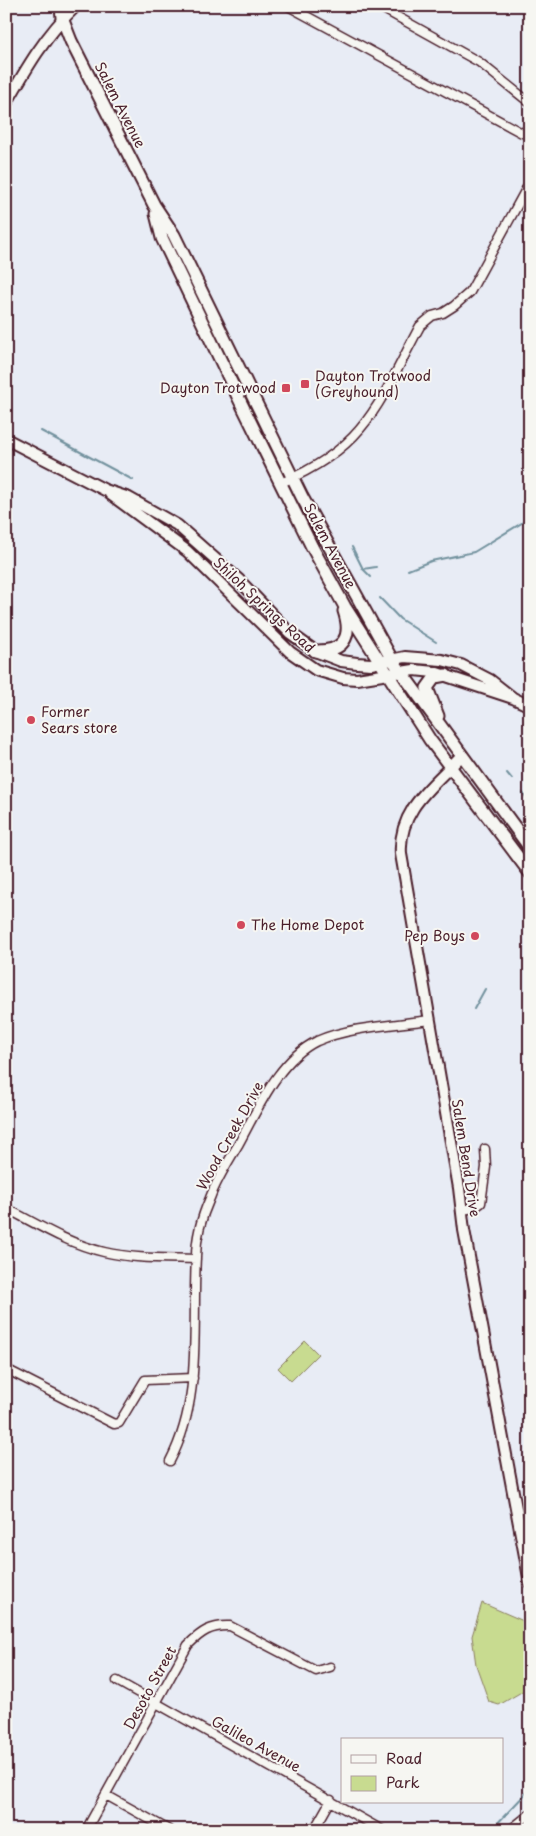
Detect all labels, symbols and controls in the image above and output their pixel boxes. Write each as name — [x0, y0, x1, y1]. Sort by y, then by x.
street label: Salem Avenue — [90, 58, 151, 152]
place label: Dayton Trotwood (Greyhound) — [315, 365, 431, 402]
place label: Dayton Trotwood — [160, 377, 276, 398]
marker: Dayton Trotwood (Greyhound) — [299, 378, 311, 390]
marker: Dayton Trotwood — [280, 382, 292, 394]
street label: Salem Avenue — [299, 499, 362, 593]
street label: Shiloh Springs Road — [209, 552, 320, 657]
place label: Former Sears store — [41, 701, 117, 738]
marker: Former Sears store — [25, 714, 37, 726]
place label: The Home Depot — [251, 914, 365, 935]
marker: The Home Depot — [235, 919, 247, 931]
place label: Pep Boys — [404, 925, 465, 946]
marker: Pep Boys — [469, 930, 481, 942]
street label: Wood Creek Drive — [191, 1078, 268, 1194]
street label: Salem Bend Drive — [447, 1097, 486, 1218]
street label: Desoto Street — [118, 1642, 181, 1733]
street label: Galileo Avenue — [208, 1710, 305, 1777]
legend — [341, 1738, 504, 1804]
text: Road — [386, 1746, 422, 1769]
text: Park — [386, 1770, 420, 1793]

